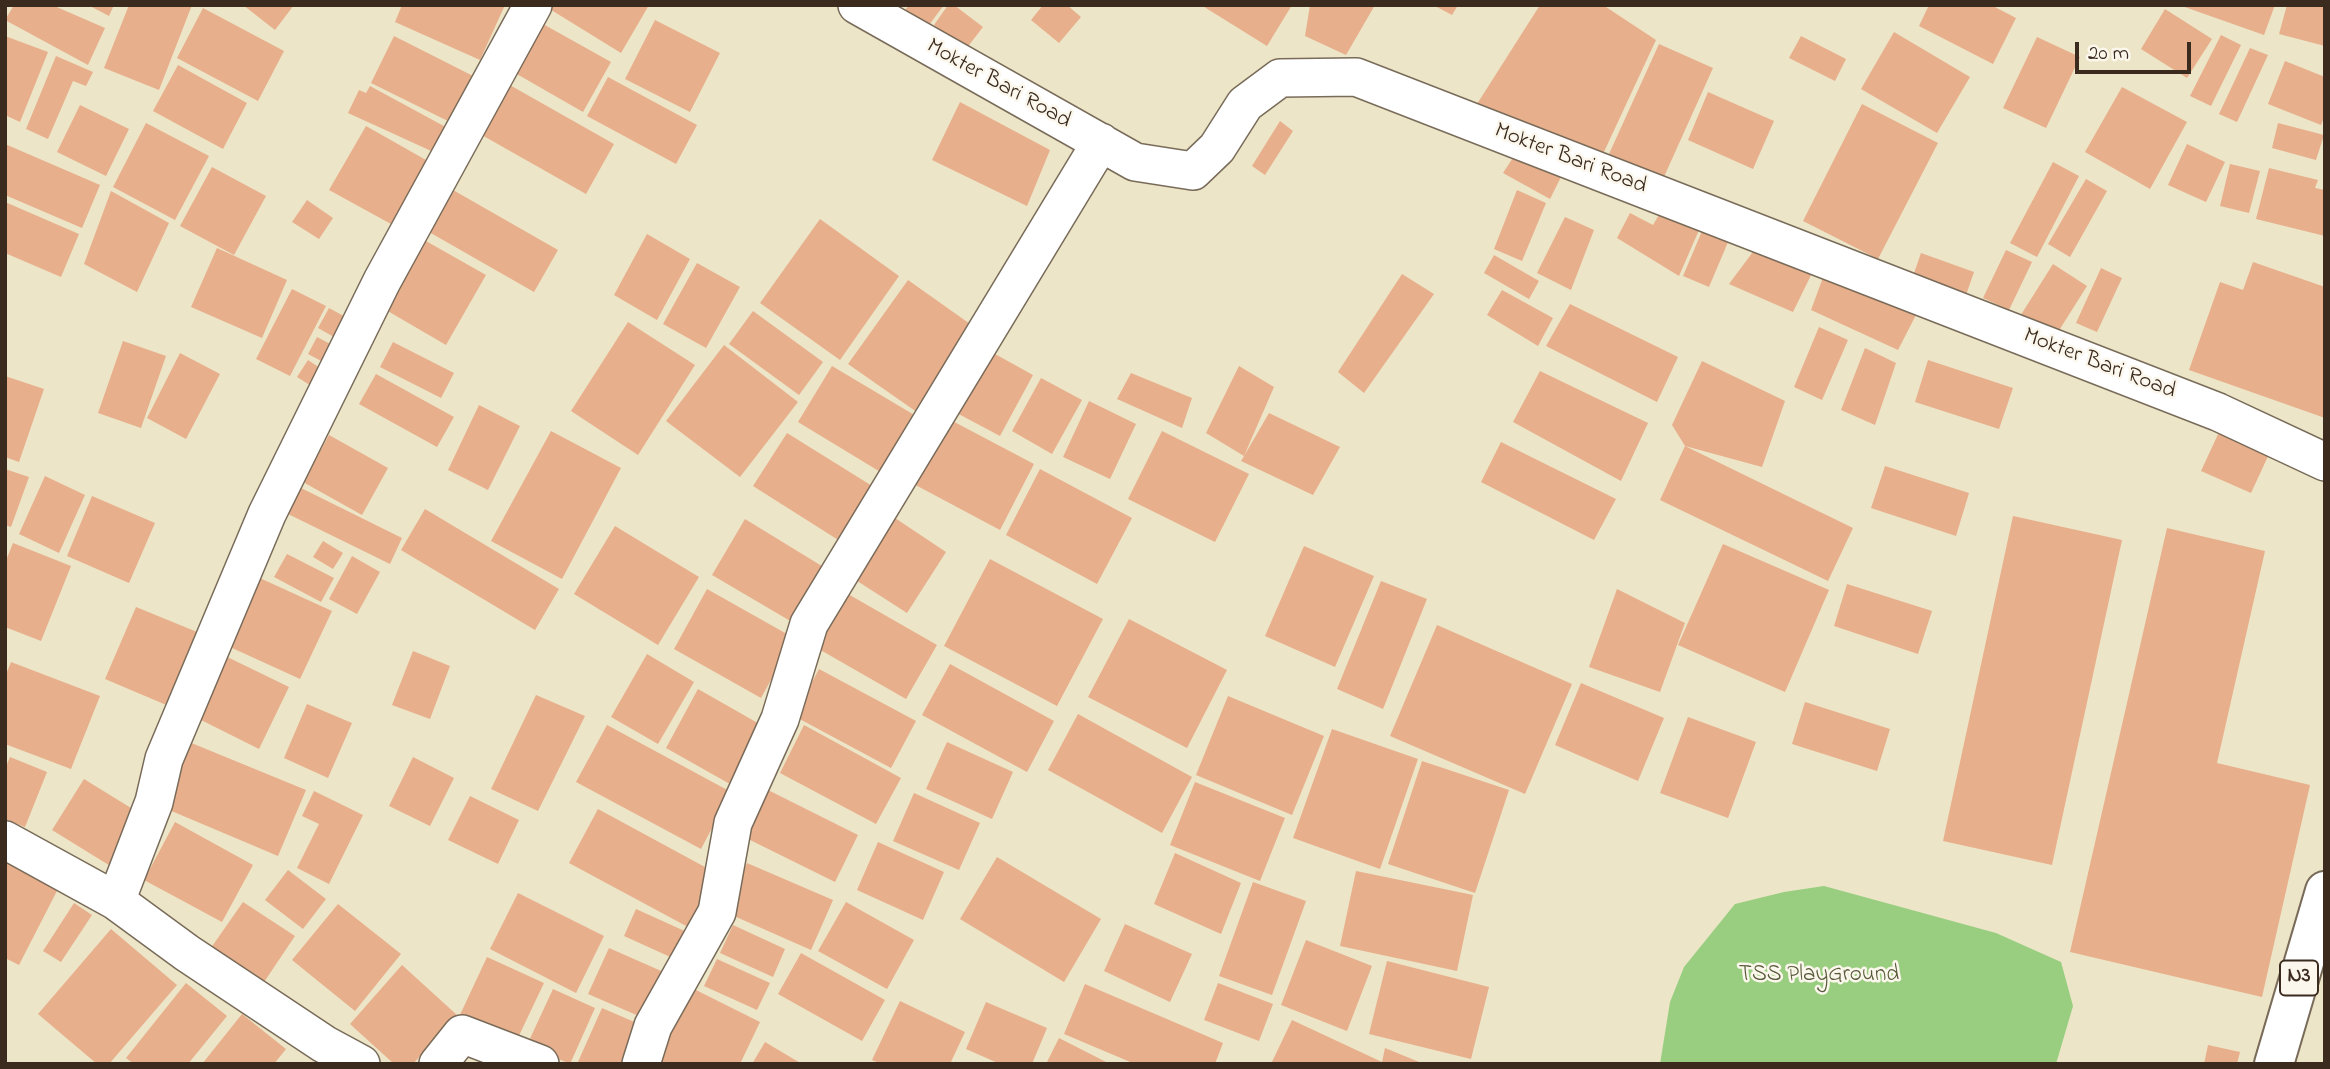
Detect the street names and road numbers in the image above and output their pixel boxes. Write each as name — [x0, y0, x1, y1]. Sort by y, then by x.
street label: Mokter Bari Road — [921, 34, 1075, 136]
street label: Mokter Bari Road — [1490, 118, 1650, 202]
street label: Mokter Bari Road — [2019, 323, 2179, 407]
road number: N3 — [2280, 960, 2318, 996]

